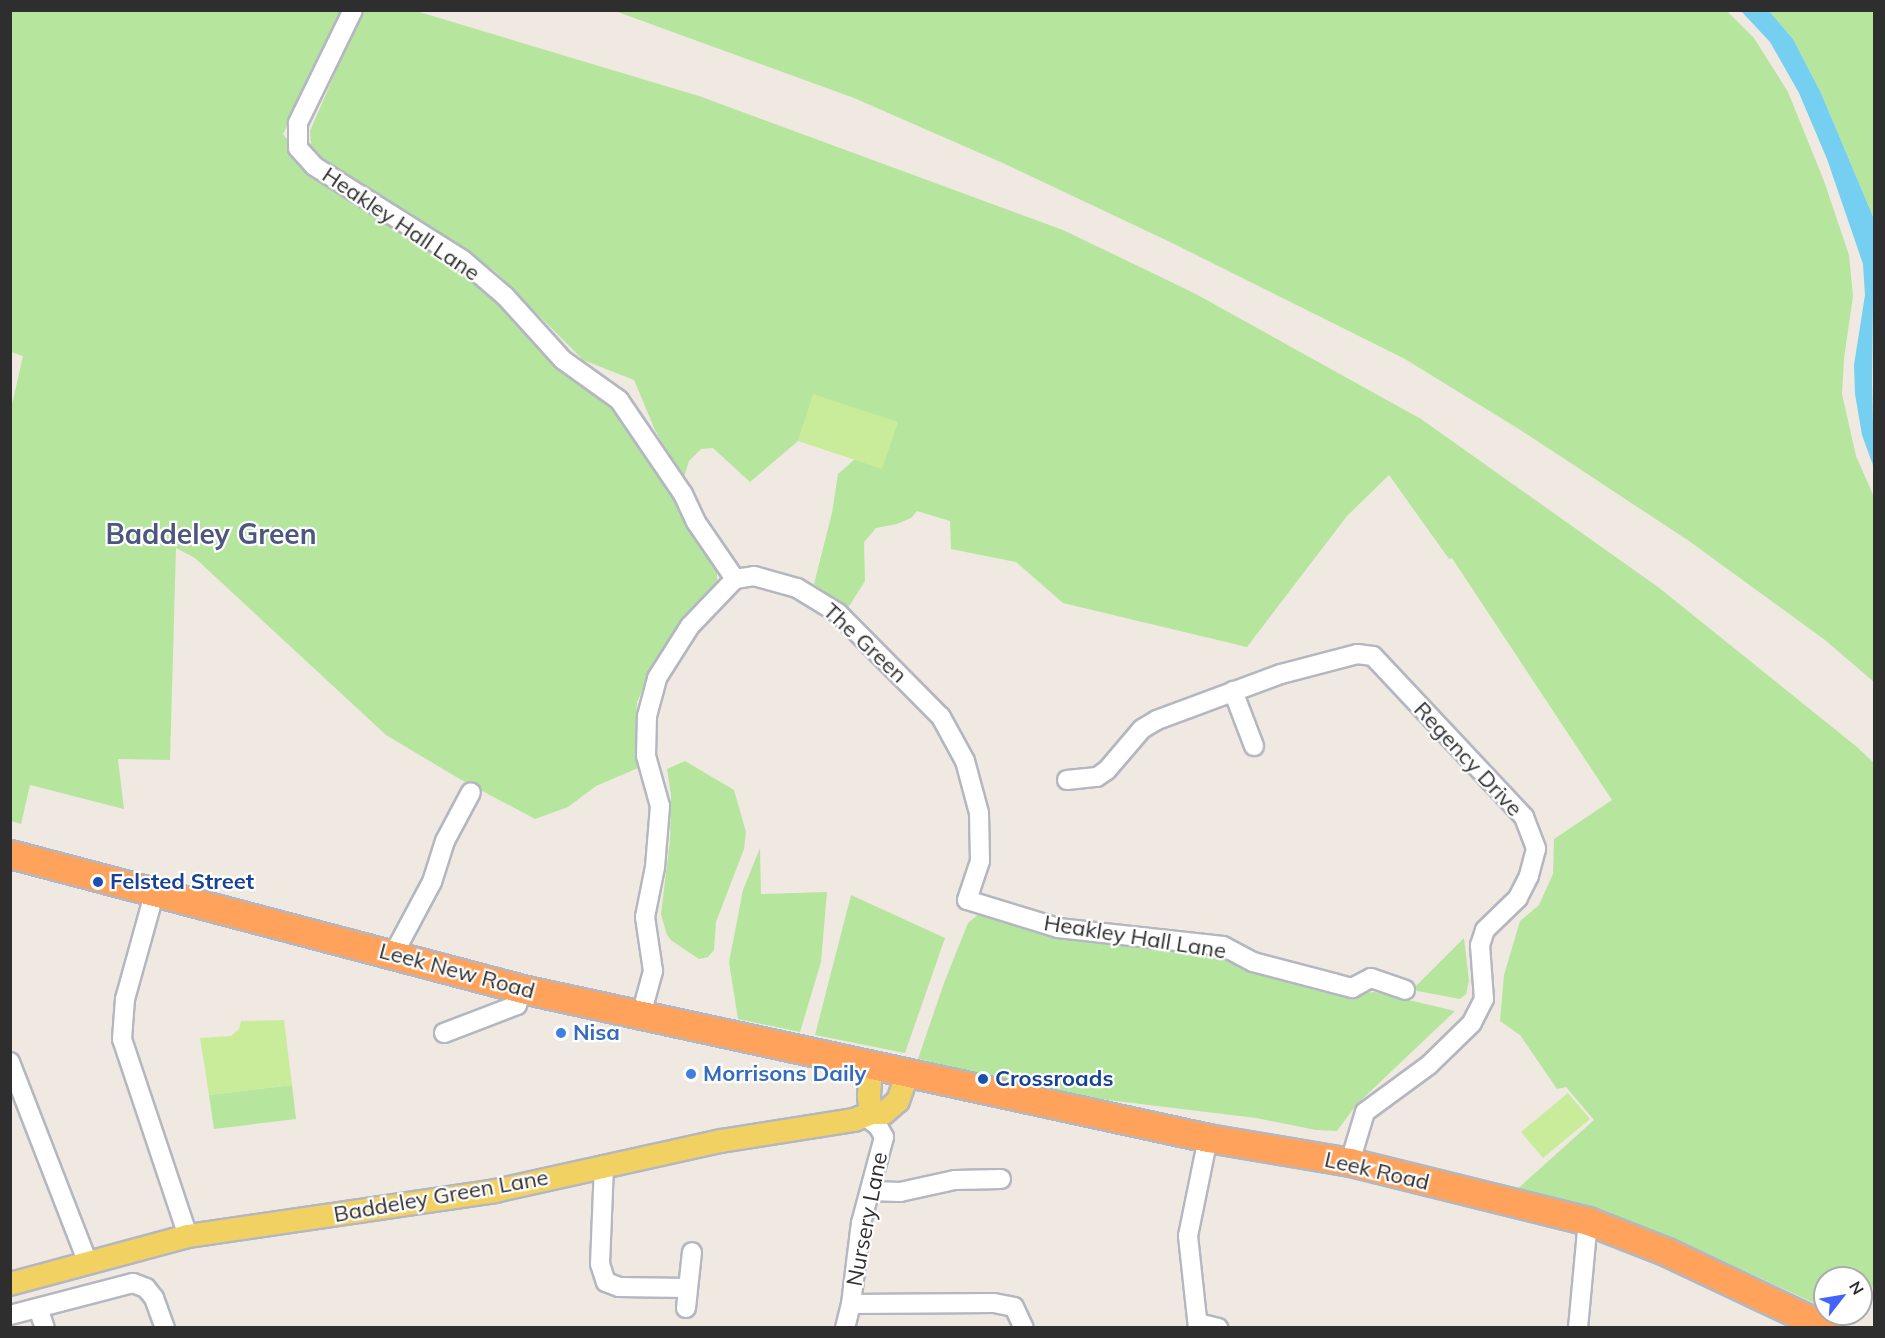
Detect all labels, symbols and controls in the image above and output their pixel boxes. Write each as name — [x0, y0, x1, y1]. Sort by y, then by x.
street label: Heakley Hall Lane — [317, 162, 485, 286]
district label: Baddeley Green — [105, 517, 317, 551]
street label: The Green — [818, 598, 912, 688]
street label: Regency Drive — [1408, 696, 1528, 822]
place label: Felsted Street — [110, 869, 254, 895]
marker: Felsted Street — [91, 875, 105, 889]
street label: Heakley Hall Lane — [1042, 910, 1228, 964]
street label: Leek New Road — [376, 938, 538, 1004]
place label: Nisa — [573, 1020, 620, 1046]
marker: Nisa — [554, 1026, 568, 1040]
place label: Morrisons Daily — [703, 1061, 866, 1087]
place label: Crossroads — [995, 1066, 1113, 1092]
marker: Morrisons Daily — [684, 1067, 698, 1081]
marker: Crossroads — [976, 1072, 990, 1086]
street label: Leek Road — [1322, 1146, 1432, 1196]
street label: Nursery Lane — [841, 1150, 893, 1288]
street label: Baddeley Green Lane — [332, 1164, 550, 1228]
north arrow — [1813, 1266, 1873, 1326]
text: N — [1845, 1277, 1868, 1298]

